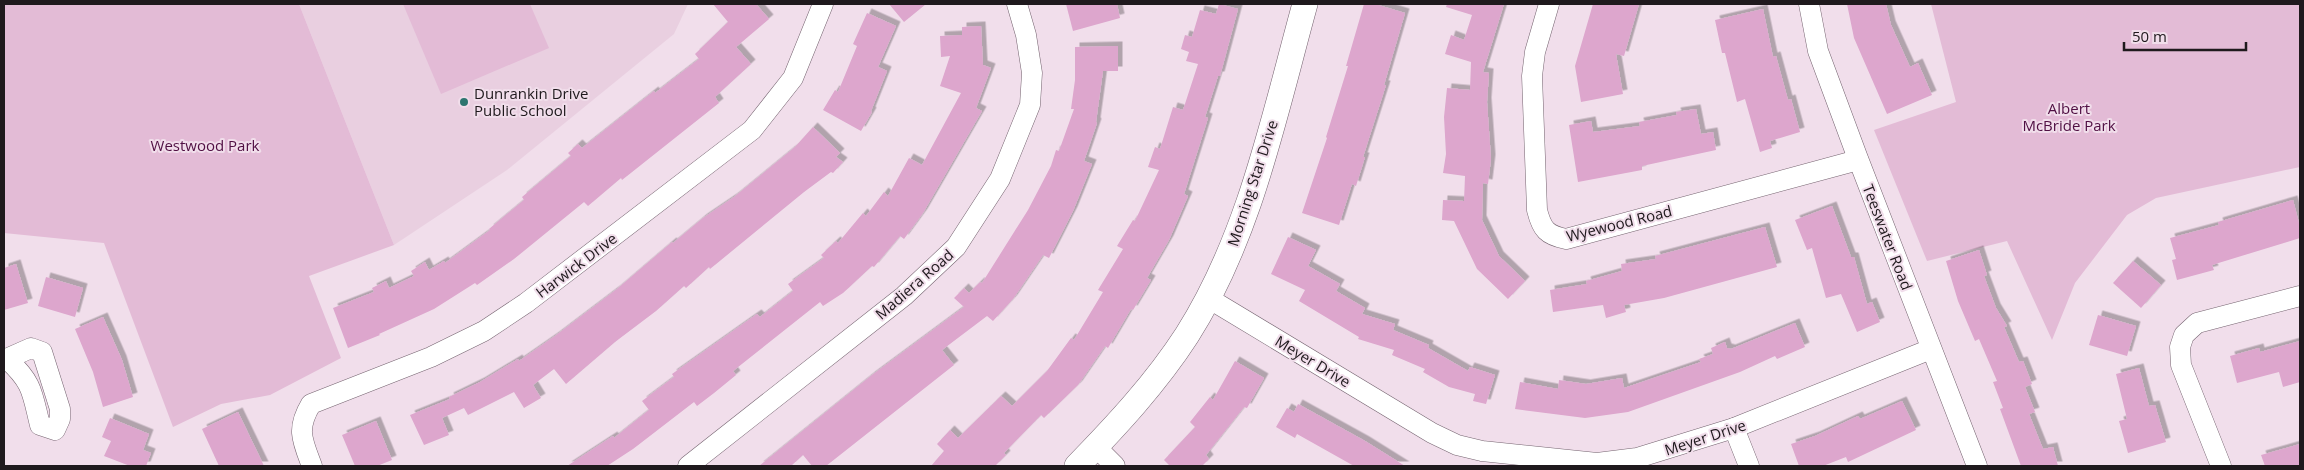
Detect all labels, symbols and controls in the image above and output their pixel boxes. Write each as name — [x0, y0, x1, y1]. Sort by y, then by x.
scale bar — [2124, 20, 2246, 52]
text: 50 m — [2132, 26, 2167, 46]
place label: Dunrankin Drive Public School — [474, 83, 588, 120]
marker: Dunrankin Drive Public School — [458, 96, 470, 108]
park label: Albert McBride Park — [2022, 98, 2116, 135]
street label: Morning Star Drive — [1222, 117, 1282, 249]
park label: Westwood Park — [151, 135, 260, 155]
street label: Teeswater Road — [1859, 181, 1917, 293]
street label: Wyewood Road — [1564, 200, 1674, 246]
street label: Harwick Drive — [531, 228, 621, 302]
street label: Madiera Road — [871, 245, 957, 323]
street label: Meyer Drive — [1272, 331, 1354, 391]
street label: Meyer Drive — [1662, 414, 1748, 460]

